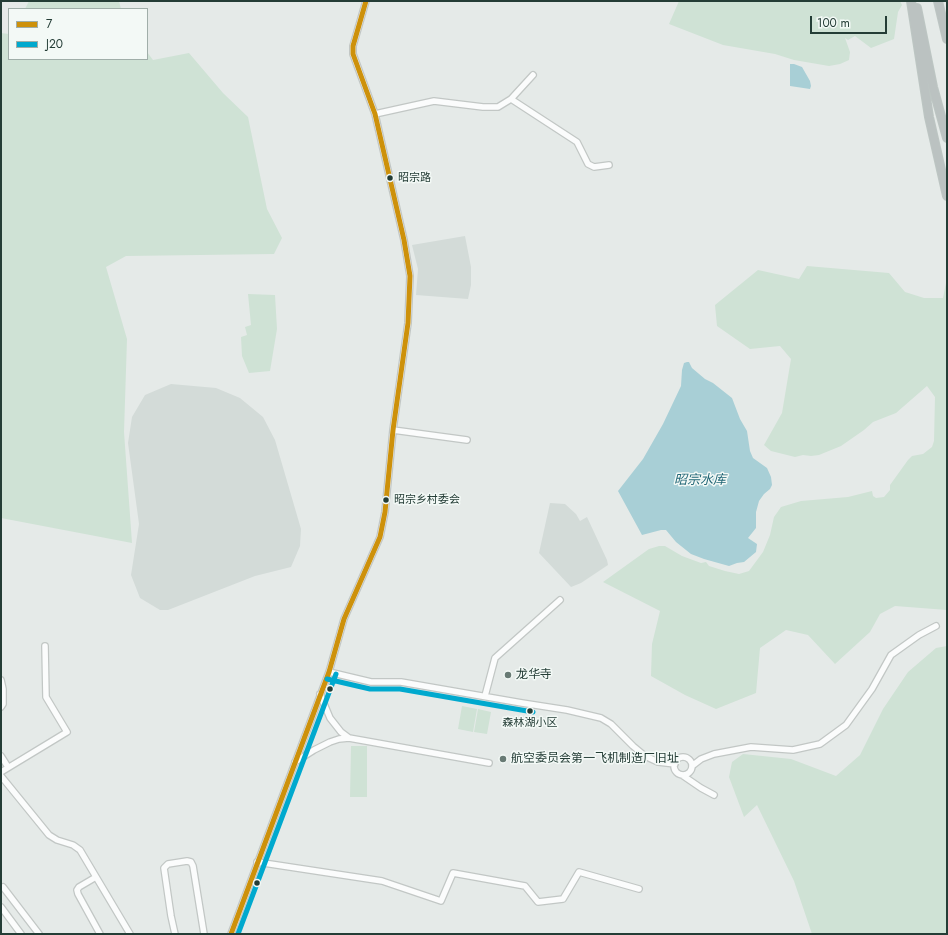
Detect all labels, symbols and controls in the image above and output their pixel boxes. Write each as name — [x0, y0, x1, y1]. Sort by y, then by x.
legend — [8, 8, 148, 60]
scale bar — [812, 8, 889, 34]
text: 100 m — [817, 14, 850, 32]
text: 7 — [46, 15, 52, 33]
text: J20 — [46, 35, 63, 53]
place label: 昭宗路 — [398, 171, 431, 185]
marker: 昭宗路 — [385, 173, 395, 183]
water label: 昭宗水库 — [674, 473, 726, 489]
place label: 昭宗乡村委会 — [394, 493, 460, 507]
marker: 昭宗乡村委会 — [381, 495, 391, 505]
place label: 龙华寺 — [516, 668, 552, 682]
marker: 龙华寺 — [503, 670, 513, 680]
unlabelled marker — [325, 684, 335, 694]
marker: 森林湖小区 — [525, 706, 535, 716]
place label: 森林湖小区 — [503, 716, 557, 730]
place label: 航空委员会第一飞机制造厂旧址 — [511, 752, 679, 766]
marker: 航空委员会第一飞机制造厂旧址 — [498, 754, 508, 764]
unlabelled marker — [252, 878, 262, 888]

